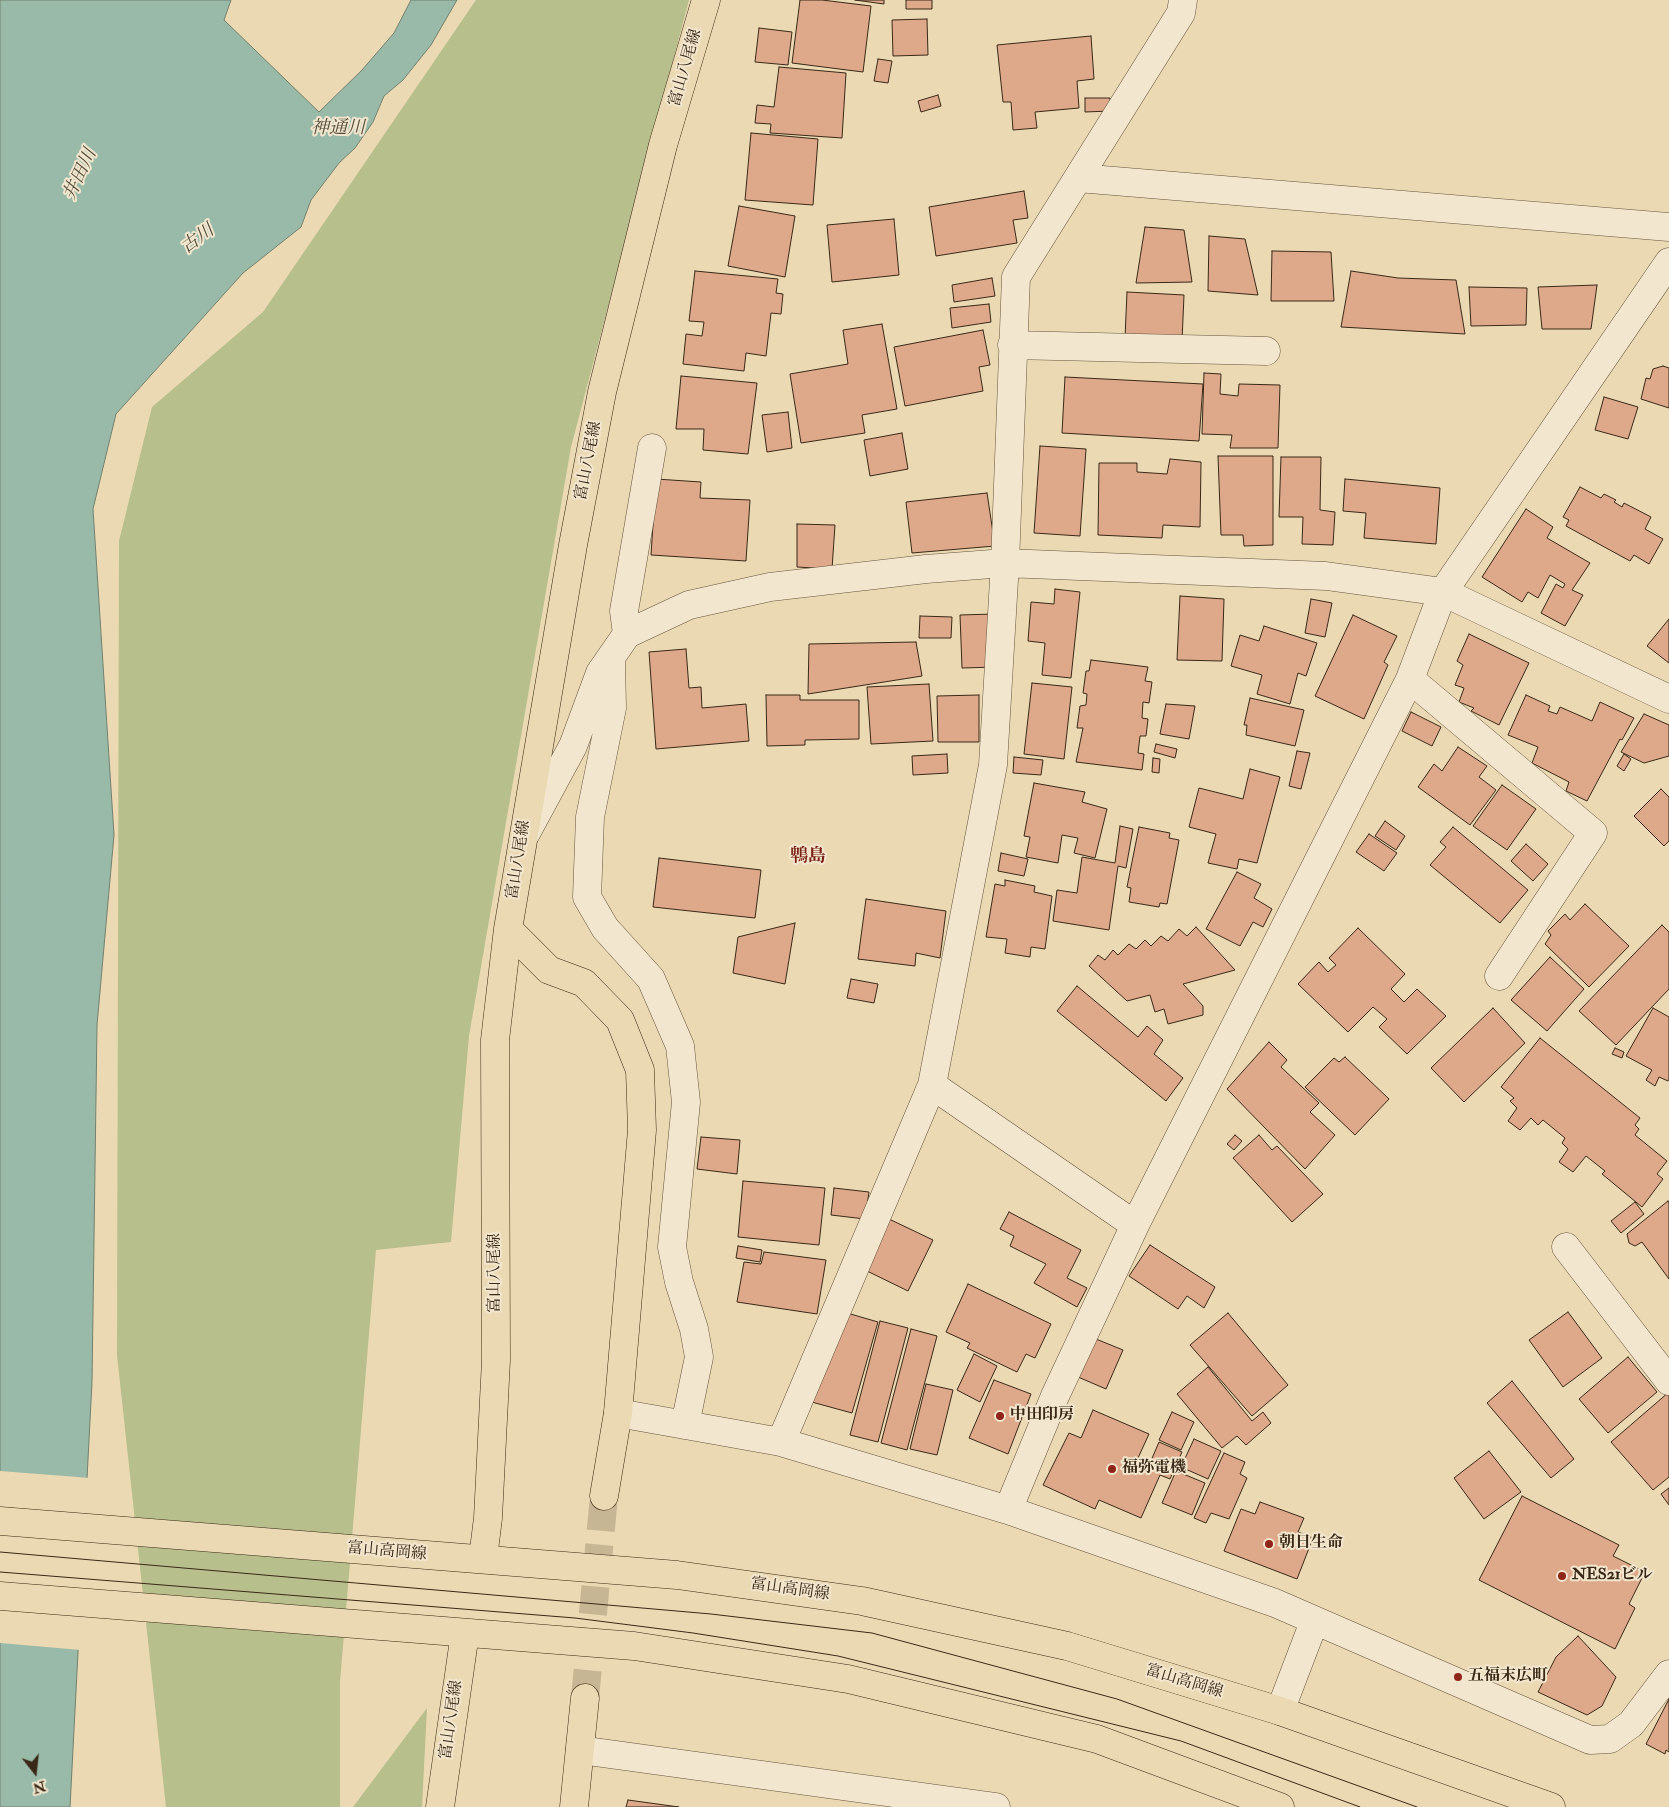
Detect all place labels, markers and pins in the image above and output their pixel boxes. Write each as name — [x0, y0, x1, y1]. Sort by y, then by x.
place label: 中田印房 — [1010, 1406, 1074, 1426]
marker: 中田印房 — [994, 1410, 1006, 1422]
place label: 福弥電機 — [1122, 1459, 1186, 1479]
marker: 福弥電機 — [1106, 1463, 1118, 1475]
place label: 朝日生命 — [1279, 1534, 1343, 1554]
marker: 朝日生命 — [1263, 1538, 1275, 1550]
place label: NES21ビル — [1572, 1566, 1653, 1586]
marker: NES21ビル — [1556, 1570, 1568, 1582]
place label: 五福末広町 — [1468, 1667, 1548, 1687]
marker: 五福末広町 — [1452, 1671, 1464, 1683]

